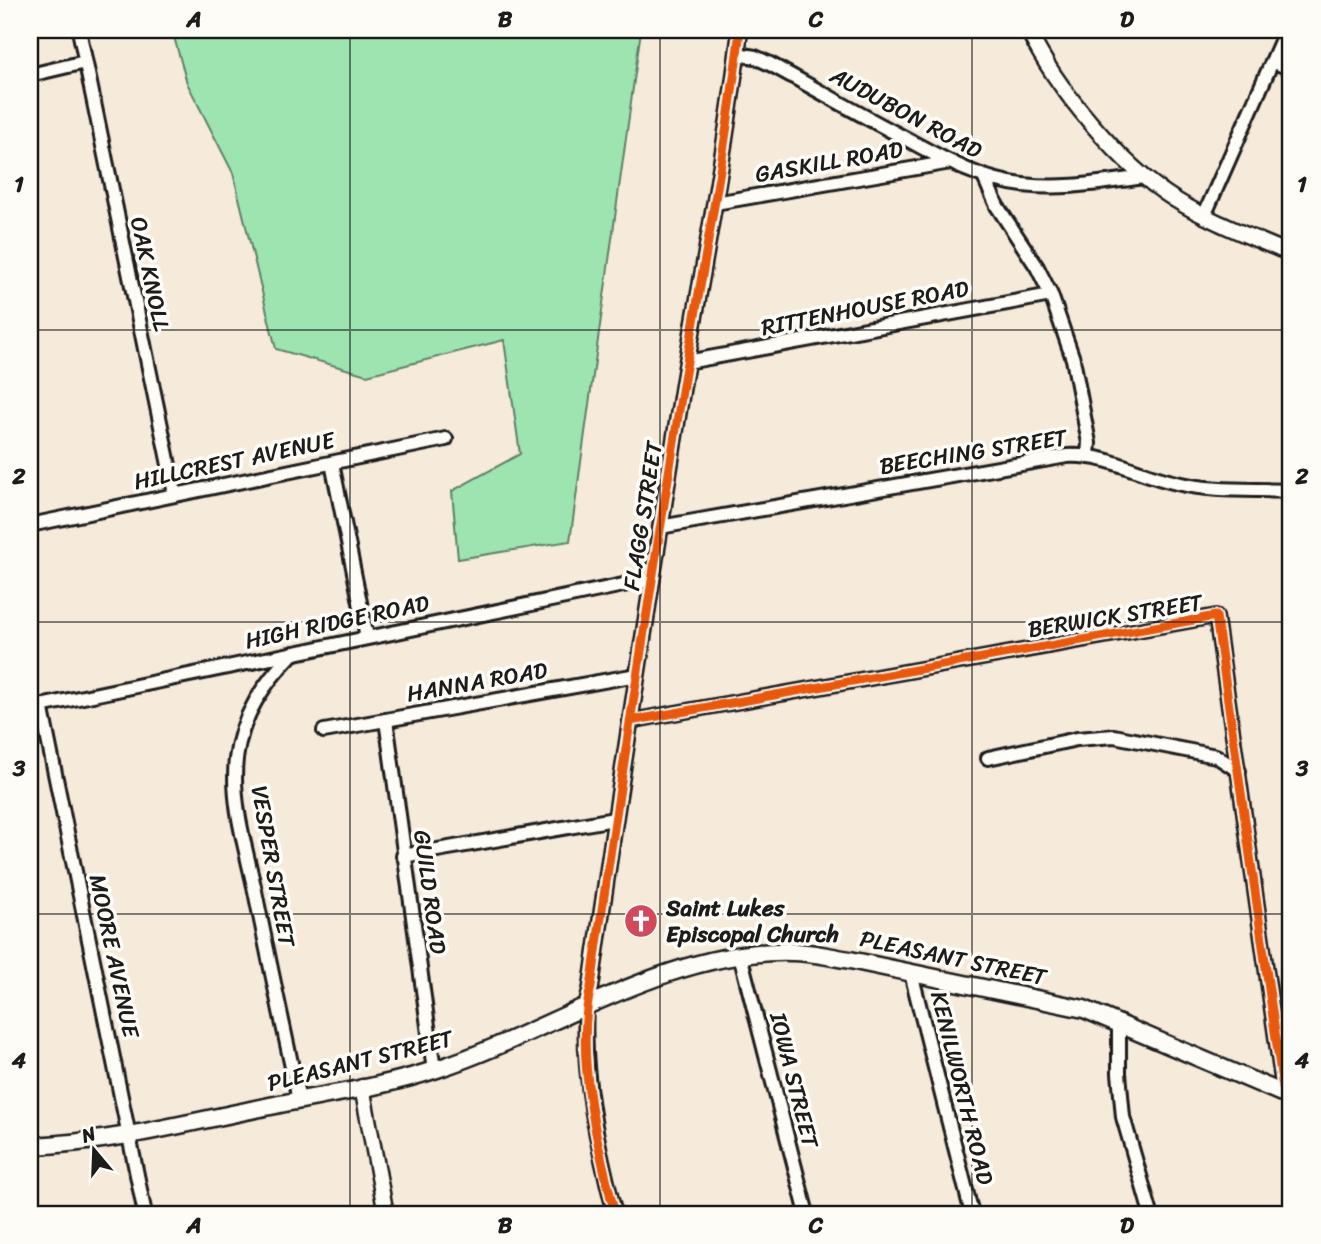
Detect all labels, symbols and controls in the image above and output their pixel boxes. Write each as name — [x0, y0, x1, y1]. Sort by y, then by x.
text: A — [185, 0, 202, 40]
text: B — [498, 0, 513, 40]
text: C — [808, 0, 824, 40]
text: D — [1120, 0, 1135, 40]
street label: AUDUBON ROAD — [821, 55, 990, 171]
street label: GASKILL ROAD — [752, 129, 906, 195]
text: 1 — [14, 164, 24, 205]
text: 1 — [1297, 164, 1307, 205]
street label: OAK KNOLL — [118, 213, 182, 335]
street label: RITTENHOUSE ROAD — [758, 268, 972, 348]
street label: BEECHING STREET — [877, 417, 1071, 487]
street label: HILLCREST AVENUE — [130, 419, 339, 502]
street label: FLAGG STREET — [611, 437, 675, 594]
text: 2 — [11, 456, 26, 497]
text: 2 — [1294, 456, 1309, 497]
street label: HIGH RIDGE ROAD — [241, 582, 433, 662]
street label: BERWICK STREET — [1025, 582, 1207, 650]
street label: HANNA ROAD — [403, 649, 551, 715]
text: 3 — [12, 748, 26, 789]
text: 3 — [1295, 748, 1309, 789]
street label: VESPER STREET — [239, 782, 308, 951]
street label: GUILD ROAD — [401, 827, 459, 957]
street label: MOORE AVENUE — [77, 871, 152, 1043]
place label: Saint Lukes Episcopal Church — [665, 888, 839, 955]
church icon: Saint Lukes Episcopal Church — [622, 902, 660, 940]
street label: PLEASANT STREET — [856, 918, 1052, 998]
street label: KENILWORTH ROAD — [918, 987, 1006, 1189]
street label: IOWA STREET — [757, 1007, 831, 1154]
street label: PLEASANT STREET — [263, 1018, 459, 1104]
text: 4 — [11, 1040, 27, 1081]
text: 4 — [1294, 1040, 1310, 1081]
north arrow — [60, 1114, 130, 1184]
text: N — [76, 1116, 101, 1152]
text: A — [185, 1205, 202, 1244]
text: B — [498, 1205, 513, 1244]
text: C — [808, 1205, 824, 1244]
text: D — [1120, 1205, 1135, 1244]

